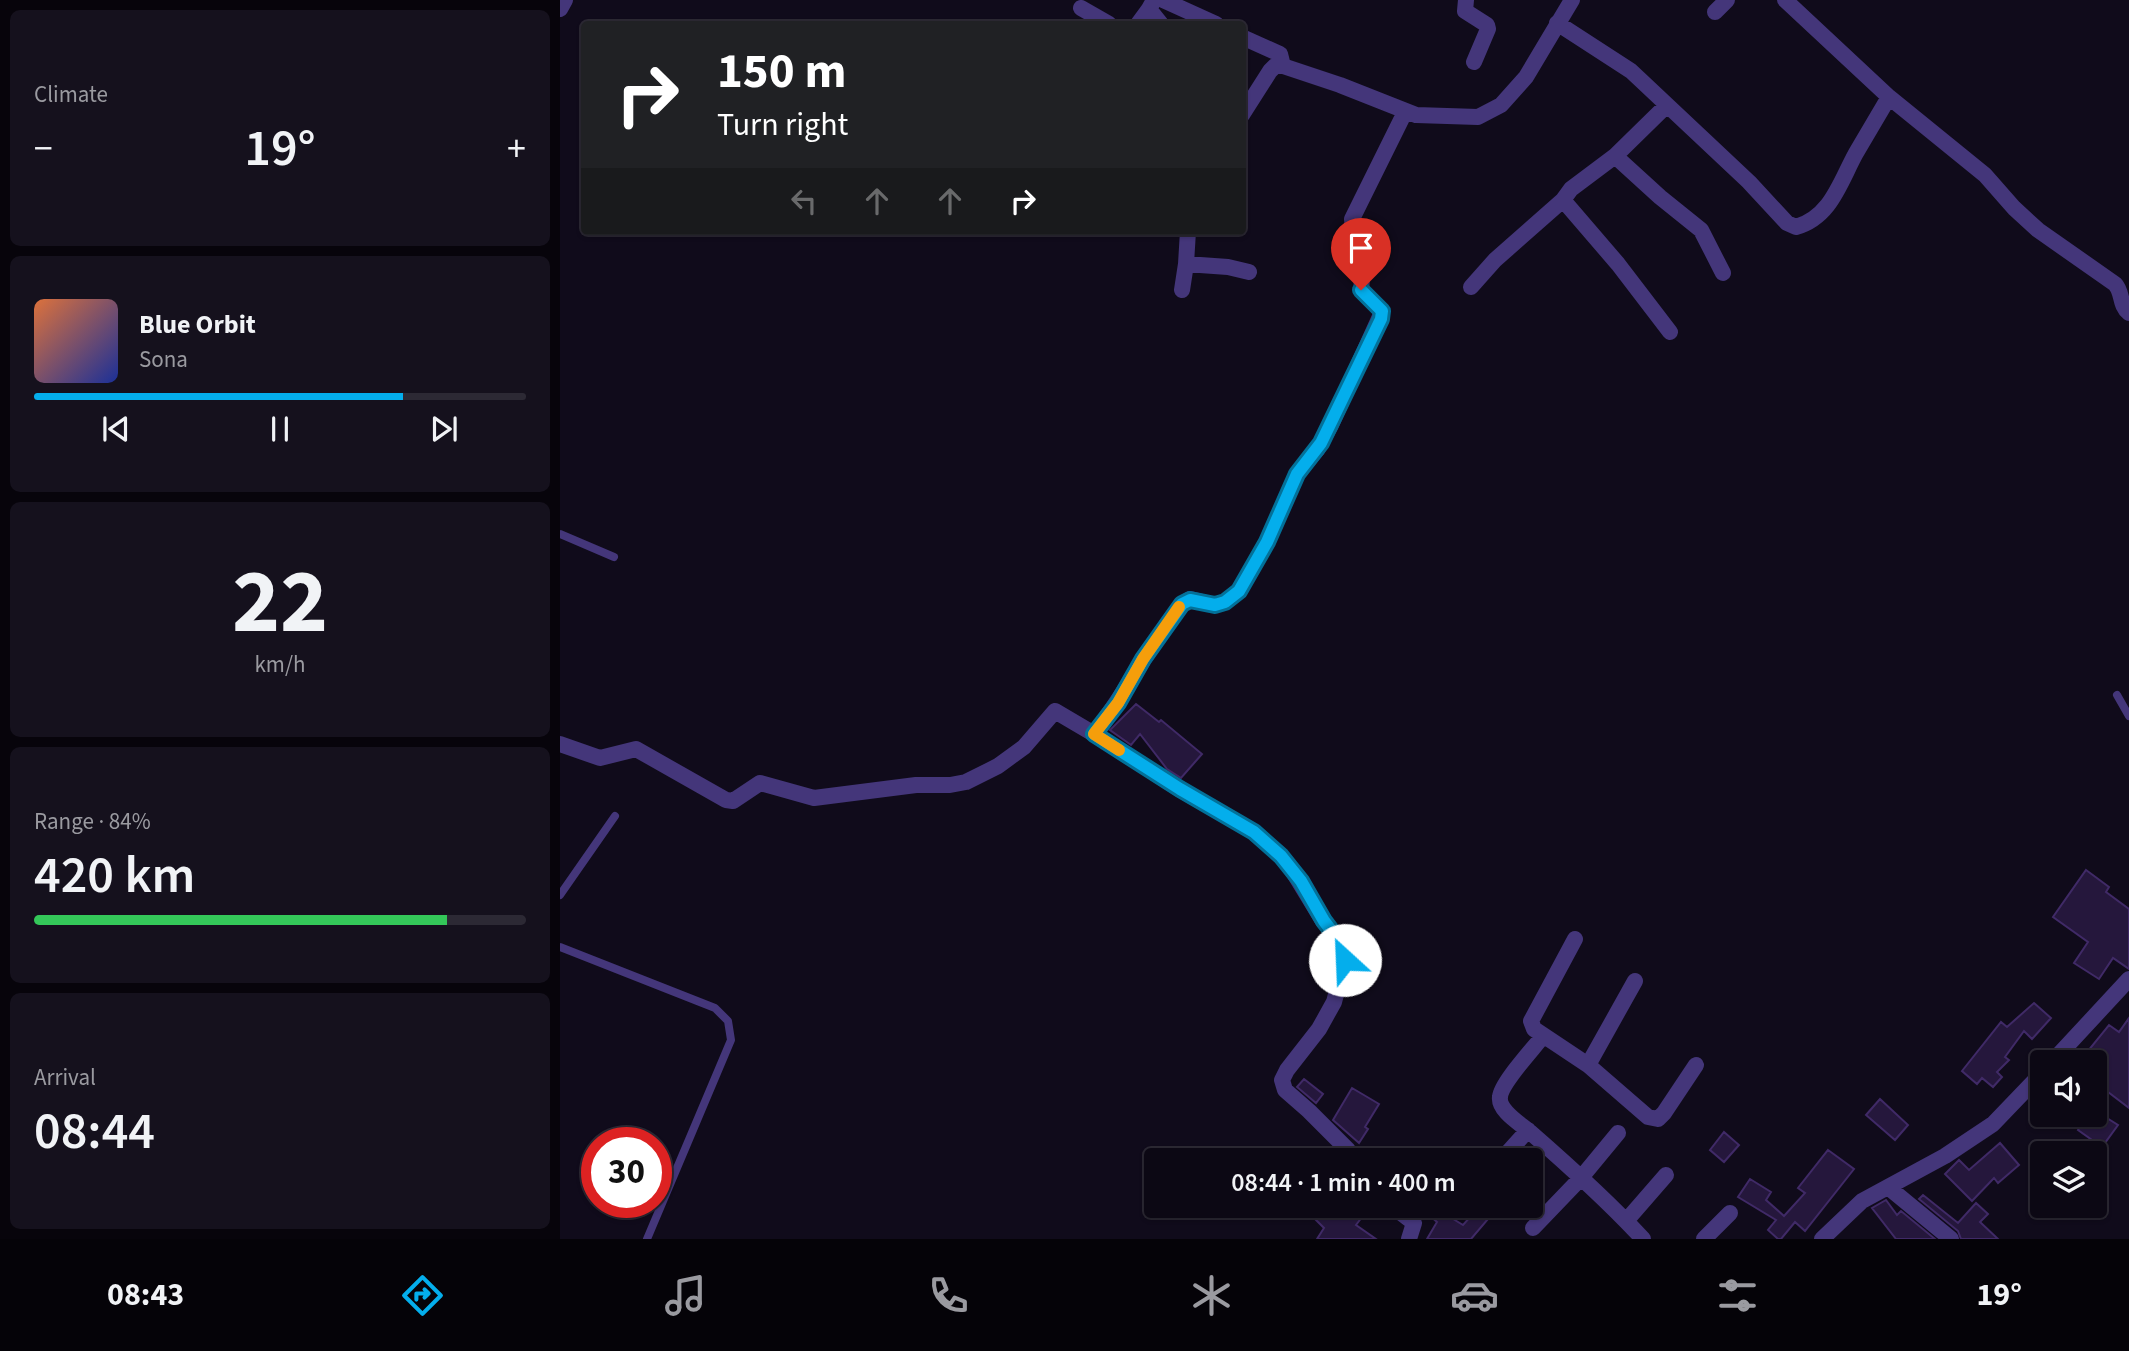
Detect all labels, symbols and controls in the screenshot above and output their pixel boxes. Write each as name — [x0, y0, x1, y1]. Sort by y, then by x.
text: 150 m — [717, 37, 846, 107]
icon: right — [602, 49, 693, 140]
text: Climate — [34, 78, 108, 111]
text: Turn right — [717, 102, 848, 148]
text: 19° — [244, 112, 316, 186]
text: − — [34, 122, 53, 176]
text: + — [507, 122, 526, 176]
icon: left — [785, 182, 823, 220]
icon: ahead — [858, 182, 896, 220]
icon: ahead — [931, 182, 969, 220]
icon: right — [1004, 182, 1042, 220]
pin — [1331, 218, 1391, 290]
icon: arrive — [1342, 229, 1380, 267]
text: Blue Orbit — [139, 306, 256, 343]
text: Sona — [139, 343, 188, 376]
icon: previous — [97, 410, 135, 448]
icon: pause — [261, 410, 299, 448]
icon: next — [425, 410, 463, 448]
text: 22 — [232, 538, 328, 667]
text: km/h — [254, 648, 306, 681]
text: Range · 84% — [34, 805, 151, 838]
text: 420 km — [34, 839, 195, 913]
position arrow — [1308, 923, 1382, 997]
map controls — [2030, 1050, 2107, 1218]
button: sound — [2030, 1050, 2107, 1127]
text: Arrival — [34, 1061, 96, 1094]
text: 08:44 — [34, 1095, 155, 1169]
speed limit sign: 30 — [581, 1127, 672, 1218]
button: layers — [2030, 1141, 2107, 1218]
text: 08:44 · 1 min · 400 m — [1231, 1164, 1456, 1201]
icon: directions — [398, 1271, 447, 1320]
icon: music — [661, 1271, 710, 1320]
icon: phone — [924, 1271, 973, 1320]
icon: climate — [1187, 1271, 1236, 1320]
icon: car — [1450, 1271, 1499, 1320]
icon: filters — [1713, 1271, 1762, 1320]
text: 08:43 — [107, 1272, 184, 1318]
text: 19° — [1976, 1272, 2022, 1318]

